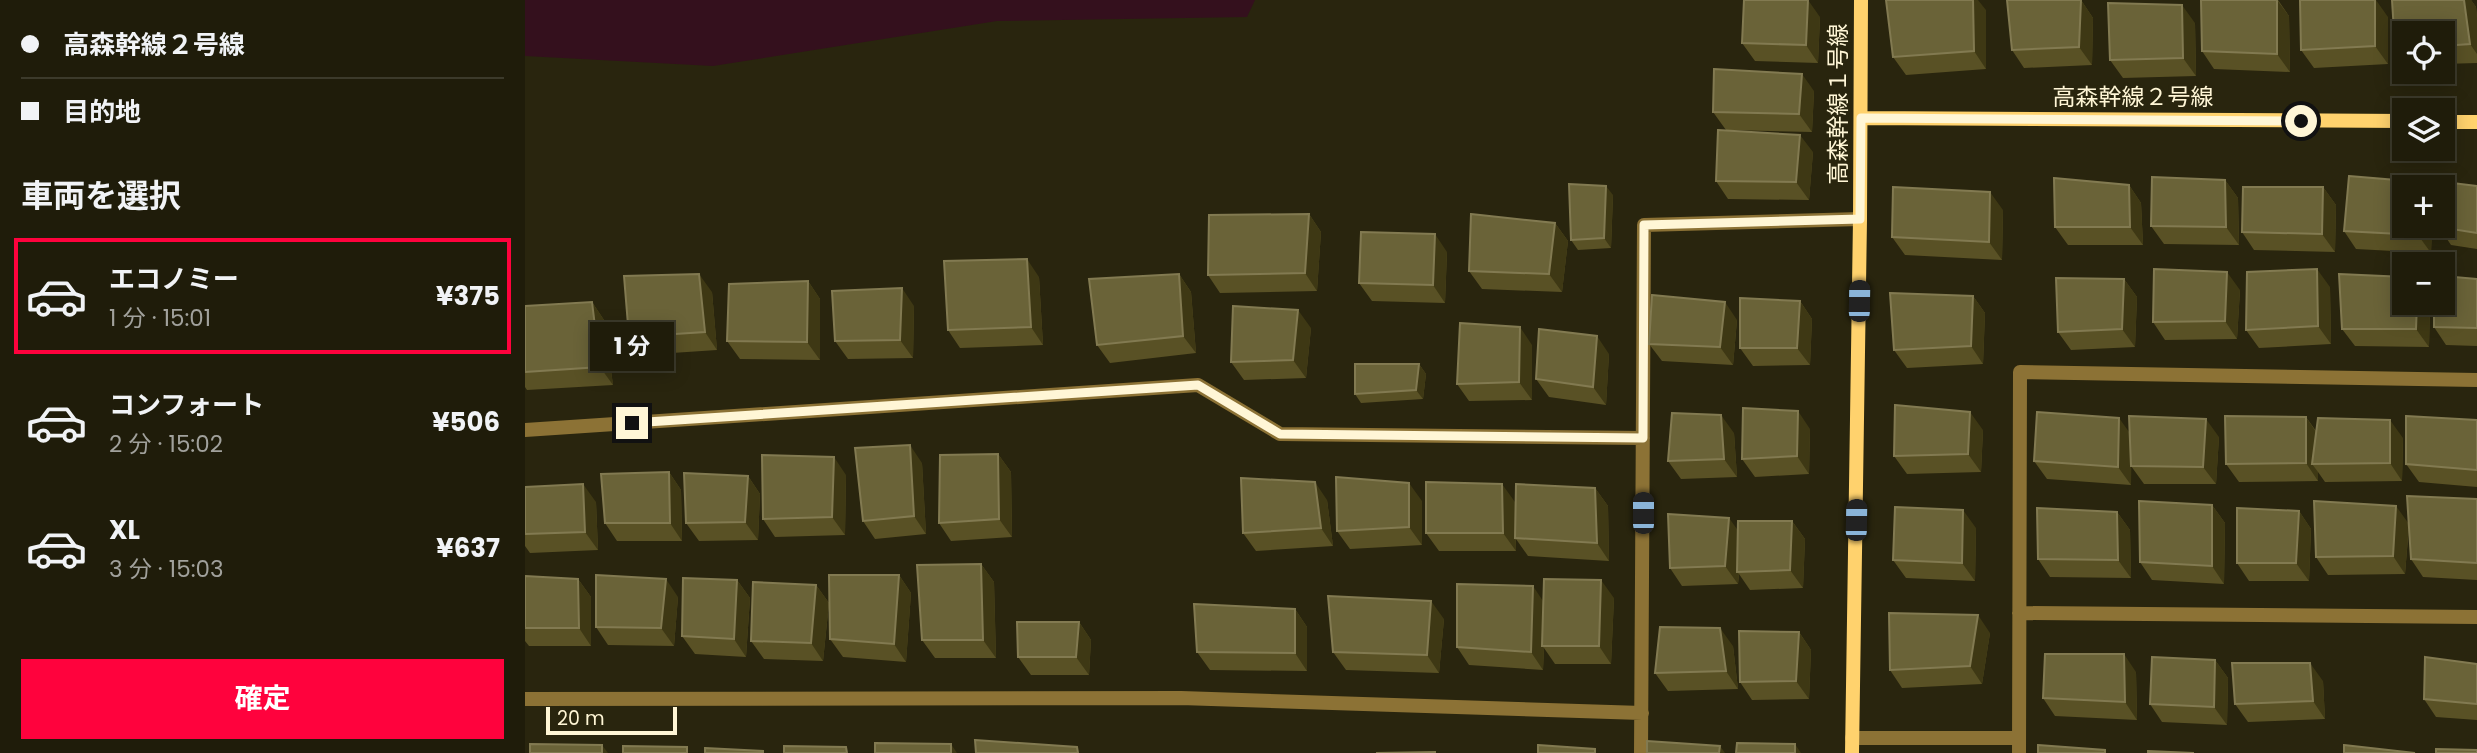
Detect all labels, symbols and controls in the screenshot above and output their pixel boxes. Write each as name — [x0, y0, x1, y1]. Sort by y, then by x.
map controls — [2392, 21, 2455, 315]
button: locate — [2392, 21, 2455, 84]
street label: 高森幹線１号線 — [1822, 24, 1854, 185]
text: 高森幹線２号線 — [63, 27, 245, 63]
street label: 高森幹線２号線 — [2053, 81, 2214, 113]
text: 目的地 — [63, 94, 141, 130]
button: layers — [2392, 98, 2455, 161]
route start — [2285, 105, 2317, 137]
text: 車両を選択 — [21, 173, 181, 218]
button: + — [2392, 175, 2455, 238]
button: − — [2392, 252, 2455, 315]
text: エコノミー — [109, 261, 239, 297]
icon: car — [25, 265, 88, 328]
text: ¥375 — [436, 278, 500, 314]
car — [1849, 280, 1870, 322]
text: 1 分 · 15:01 — [109, 302, 211, 334]
callout: 1 分 — [590, 322, 674, 370]
text: 1 分 — [614, 330, 650, 362]
text: コンフォート — [109, 387, 264, 423]
icon: car — [25, 391, 88, 454]
text: ¥506 — [432, 404, 500, 440]
route end — [616, 407, 648, 439]
text: 2 分 · 15:02 — [109, 428, 223, 460]
car — [1633, 492, 1654, 534]
car — [1846, 499, 1867, 541]
text: XL — [109, 512, 140, 548]
icon: car — [25, 517, 88, 580]
text: ¥637 — [436, 530, 500, 566]
text: 3 分 · 15:03 — [109, 553, 224, 585]
button: 確定 — [21, 659, 504, 739]
scale bar — [546, 704, 677, 736]
text: 20 m — [557, 705, 605, 732]

